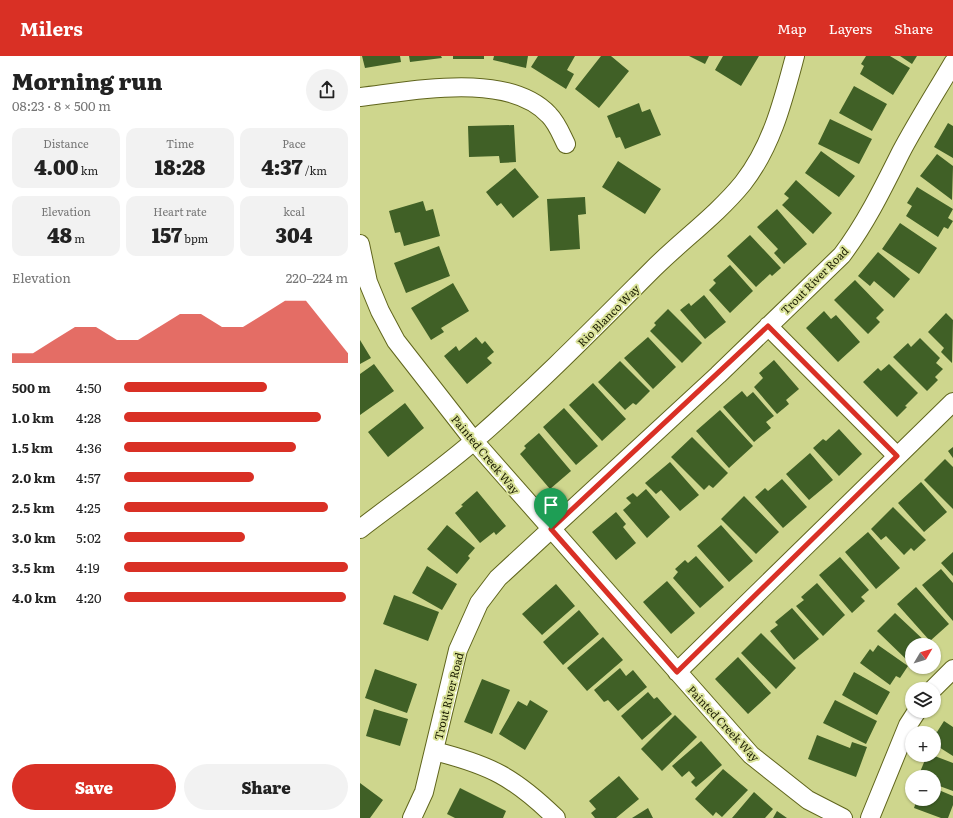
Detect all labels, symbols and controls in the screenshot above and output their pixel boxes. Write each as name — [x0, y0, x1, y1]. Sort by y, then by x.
text: Milers — [20, 14, 83, 42]
text: Map — [777, 18, 807, 38]
text: Layers — [829, 18, 872, 38]
text: Share — [894, 18, 933, 38]
text: Morning run — [12, 64, 162, 97]
button: share — [306, 69, 348, 111]
text: 08:23 · 8 × 500 m — [12, 96, 111, 115]
text: Distance — [43, 135, 89, 151]
text: Time — [166, 135, 194, 151]
text: Pace — [282, 135, 306, 151]
text: 4.00 — [34, 151, 79, 181]
text: 18:28 — [155, 151, 205, 181]
text: 4:37 — [261, 151, 303, 181]
text: km — [79, 162, 98, 178]
text: /km — [303, 162, 327, 178]
text: Elevation — [41, 203, 91, 219]
text: Heart rate — [153, 203, 207, 219]
text: kcal — [283, 203, 305, 219]
text: 48 — [47, 219, 72, 249]
text: 157 — [152, 219, 182, 249]
text: 304 — [276, 219, 312, 249]
text: m — [72, 230, 85, 246]
text: bpm — [182, 230, 208, 246]
street label: Trout River Road — [777, 242, 852, 317]
text: Elevation — [12, 268, 71, 287]
text: 220–224 m — [286, 268, 348, 287]
street label: Rio Blanco Way — [573, 280, 643, 350]
text: 500 m — [12, 378, 51, 397]
text: 4:50 — [76, 378, 102, 397]
text: 1.0 km — [12, 408, 54, 427]
text: 4:28 — [76, 408, 101, 427]
street label: Painted Creek Way — [448, 411, 524, 497]
text: 1.5 km — [12, 438, 53, 457]
text: 4:36 — [76, 438, 101, 457]
text: 2.0 km — [12, 468, 56, 487]
text: 4:57 — [76, 468, 101, 487]
pin — [534, 488, 568, 529]
icon: arrive — [540, 494, 562, 516]
text: 2.5 km — [12, 498, 55, 517]
text: 4:25 — [76, 498, 101, 517]
text: 3.0 km — [12, 528, 56, 547]
text: 5:02 — [76, 528, 101, 547]
text: 3.5 km — [12, 558, 55, 577]
text: 4:19 — [76, 558, 100, 577]
text: 4.0 km — [12, 588, 56, 607]
text: 4:20 — [76, 588, 101, 607]
north arrow — [905, 638, 941, 674]
map controls — [905, 638, 941, 806]
street label: Trout River Road — [429, 650, 467, 742]
street label: Painted Creek Way — [685, 681, 764, 765]
button: layers — [905, 682, 941, 718]
button: + — [905, 726, 941, 762]
button: Save — [12, 764, 176, 810]
button: Share — [184, 764, 348, 810]
button: − — [905, 770, 941, 806]

